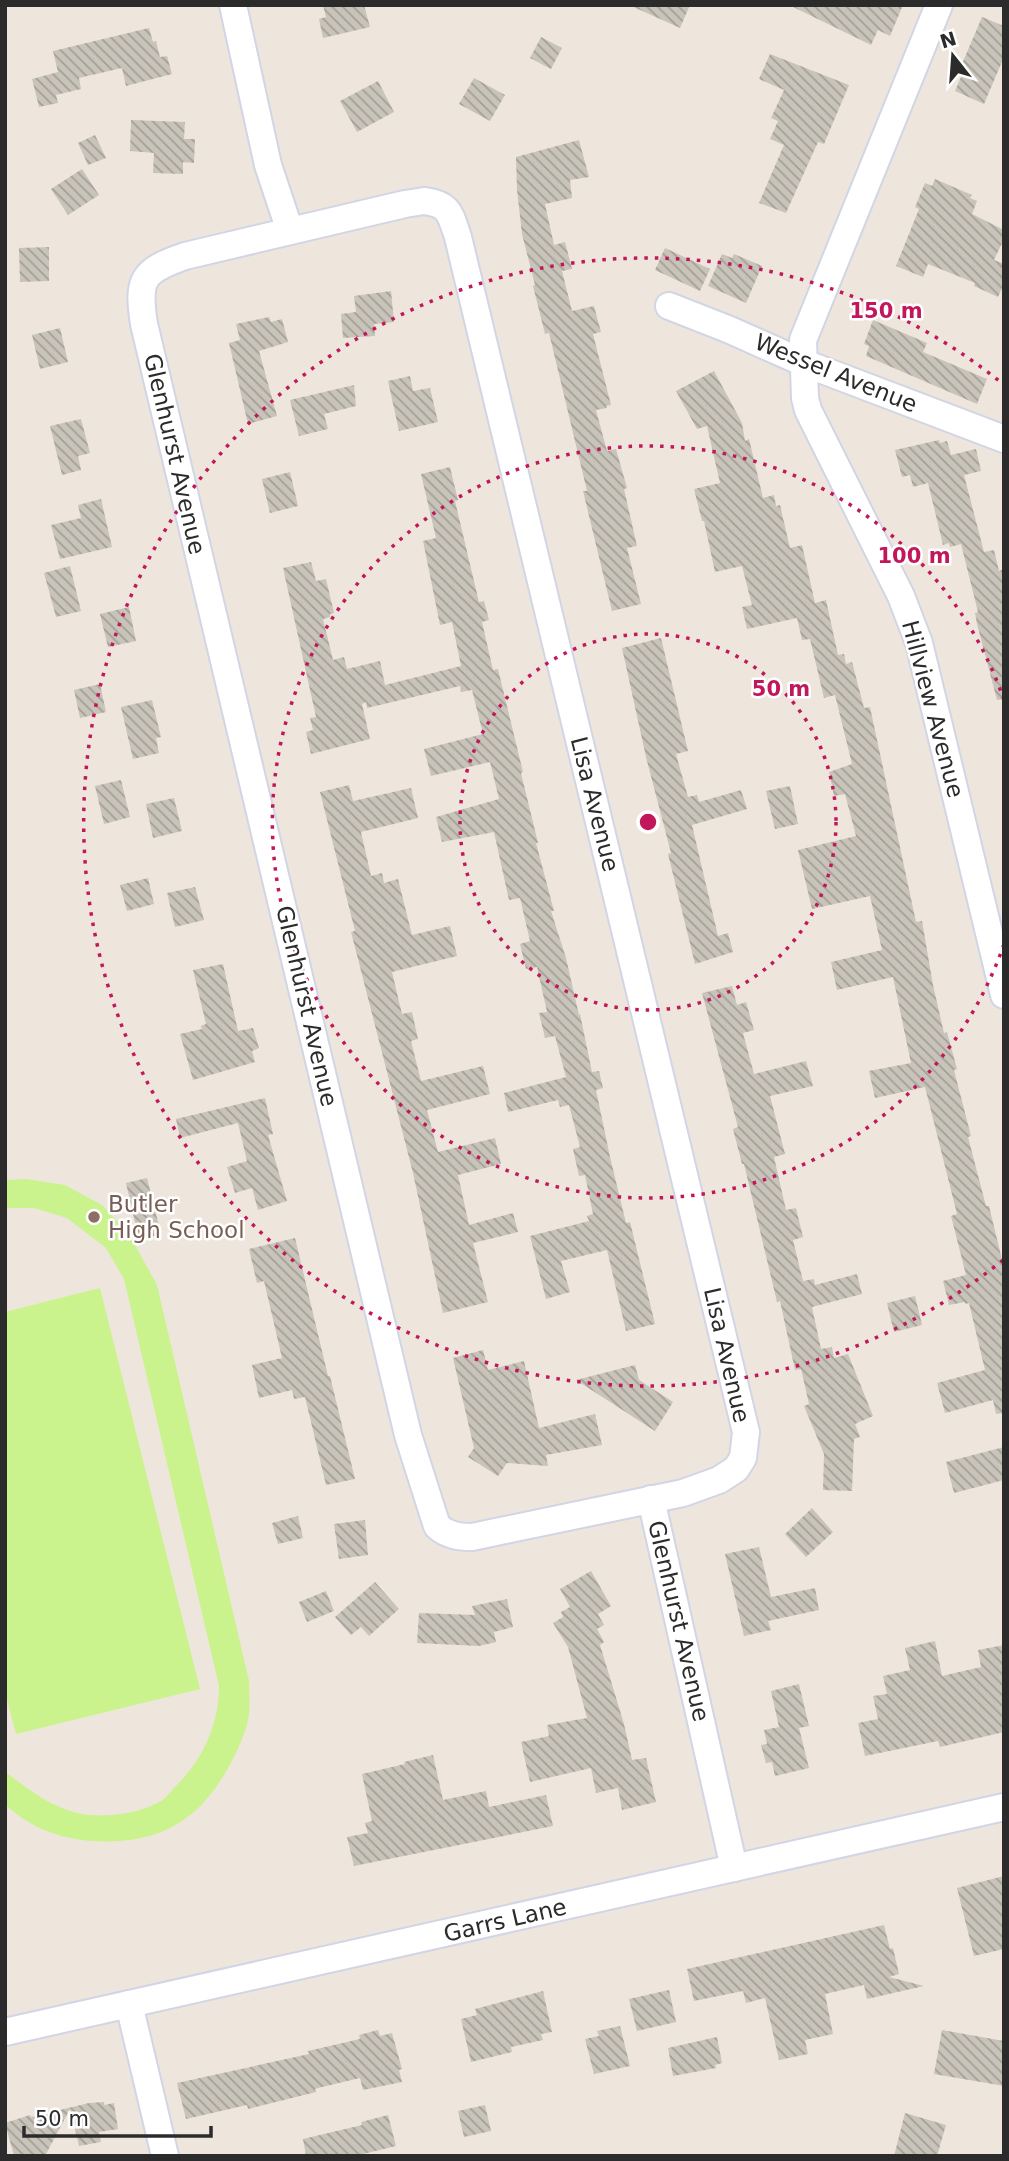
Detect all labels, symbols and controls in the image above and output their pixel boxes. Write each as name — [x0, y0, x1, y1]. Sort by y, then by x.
north arrow — [918, 21, 988, 91]
text: N — [937, 27, 959, 53]
text: 150 m — [849, 299, 923, 323]
street label: Wessel Avenue — [751, 329, 921, 417]
street label: Glenhurst Avenue — [139, 351, 211, 557]
text: 100 m — [877, 544, 951, 568]
street label: Hillview Avenue — [897, 618, 969, 800]
text: 50 m — [752, 677, 810, 701]
street label: Lisa Avenue — [566, 734, 624, 874]
centre of rings — [636, 810, 660, 834]
street label: Glenhurst Avenue — [271, 903, 343, 1109]
place label: Butler High School — [108, 1191, 245, 1243]
marker: Butler High School — [86, 1209, 102, 1225]
street label: Lisa Avenue — [699, 1285, 755, 1425]
street label: Glenhurst Avenue — [643, 1518, 715, 1724]
street label: Garrs Lane — [441, 1893, 569, 1947]
scale bar — [24, 2094, 212, 2138]
text: 50 m — [35, 2107, 89, 2131]

